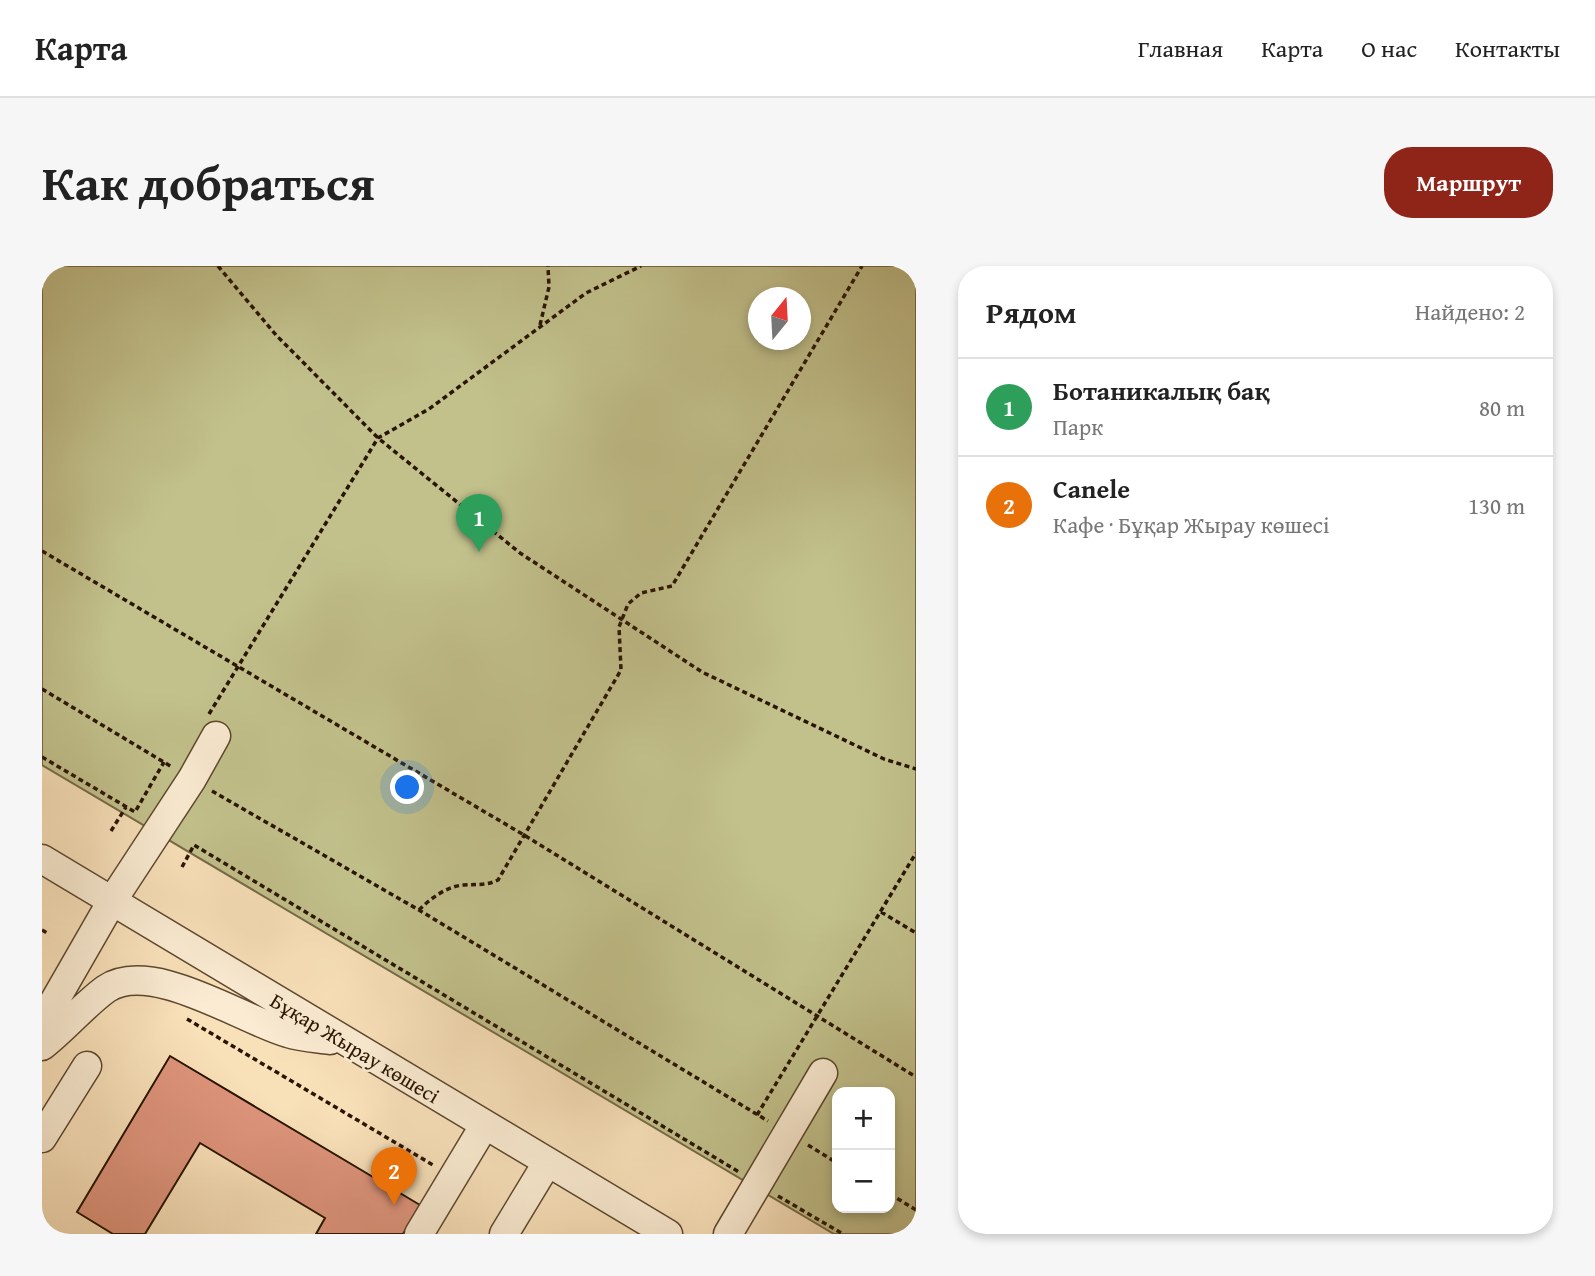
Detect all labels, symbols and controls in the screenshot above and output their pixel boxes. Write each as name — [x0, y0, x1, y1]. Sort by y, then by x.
text: Карта — [35, 24, 127, 72]
text: Главная — [1138, 31, 1223, 66]
text: Карта — [1261, 31, 1323, 66]
text: О нас — [1361, 31, 1417, 66]
text: Контакты — [1455, 31, 1560, 66]
text: Как добраться — [42, 146, 375, 218]
button: Маршрут — [1384, 147, 1553, 218]
north arrow — [748, 287, 811, 350]
text: Рядом — [986, 290, 1077, 334]
text: Найдено: 2 — [1415, 295, 1525, 328]
text: Ботаникалық бақ — [1053, 371, 1270, 410]
text: 1 — [1003, 391, 1015, 424]
text: 80 m — [1479, 391, 1525, 424]
text: Парк — [1053, 410, 1103, 443]
text: Canele — [1053, 469, 1130, 508]
text: 2 — [1003, 489, 1015, 522]
text: 130 m — [1468, 489, 1525, 522]
pin: 1 — [456, 494, 502, 552]
text: Кафе · Бұқар Жырау көшесі — [1053, 508, 1329, 541]
your location — [390, 770, 424, 804]
street label: Бұқар Жырау көшесі — [264, 985, 446, 1111]
map controls — [832, 1087, 895, 1213]
button: + — [832, 1087, 895, 1150]
pin: 2 — [371, 1147, 417, 1205]
button: − — [832, 1150, 895, 1213]

